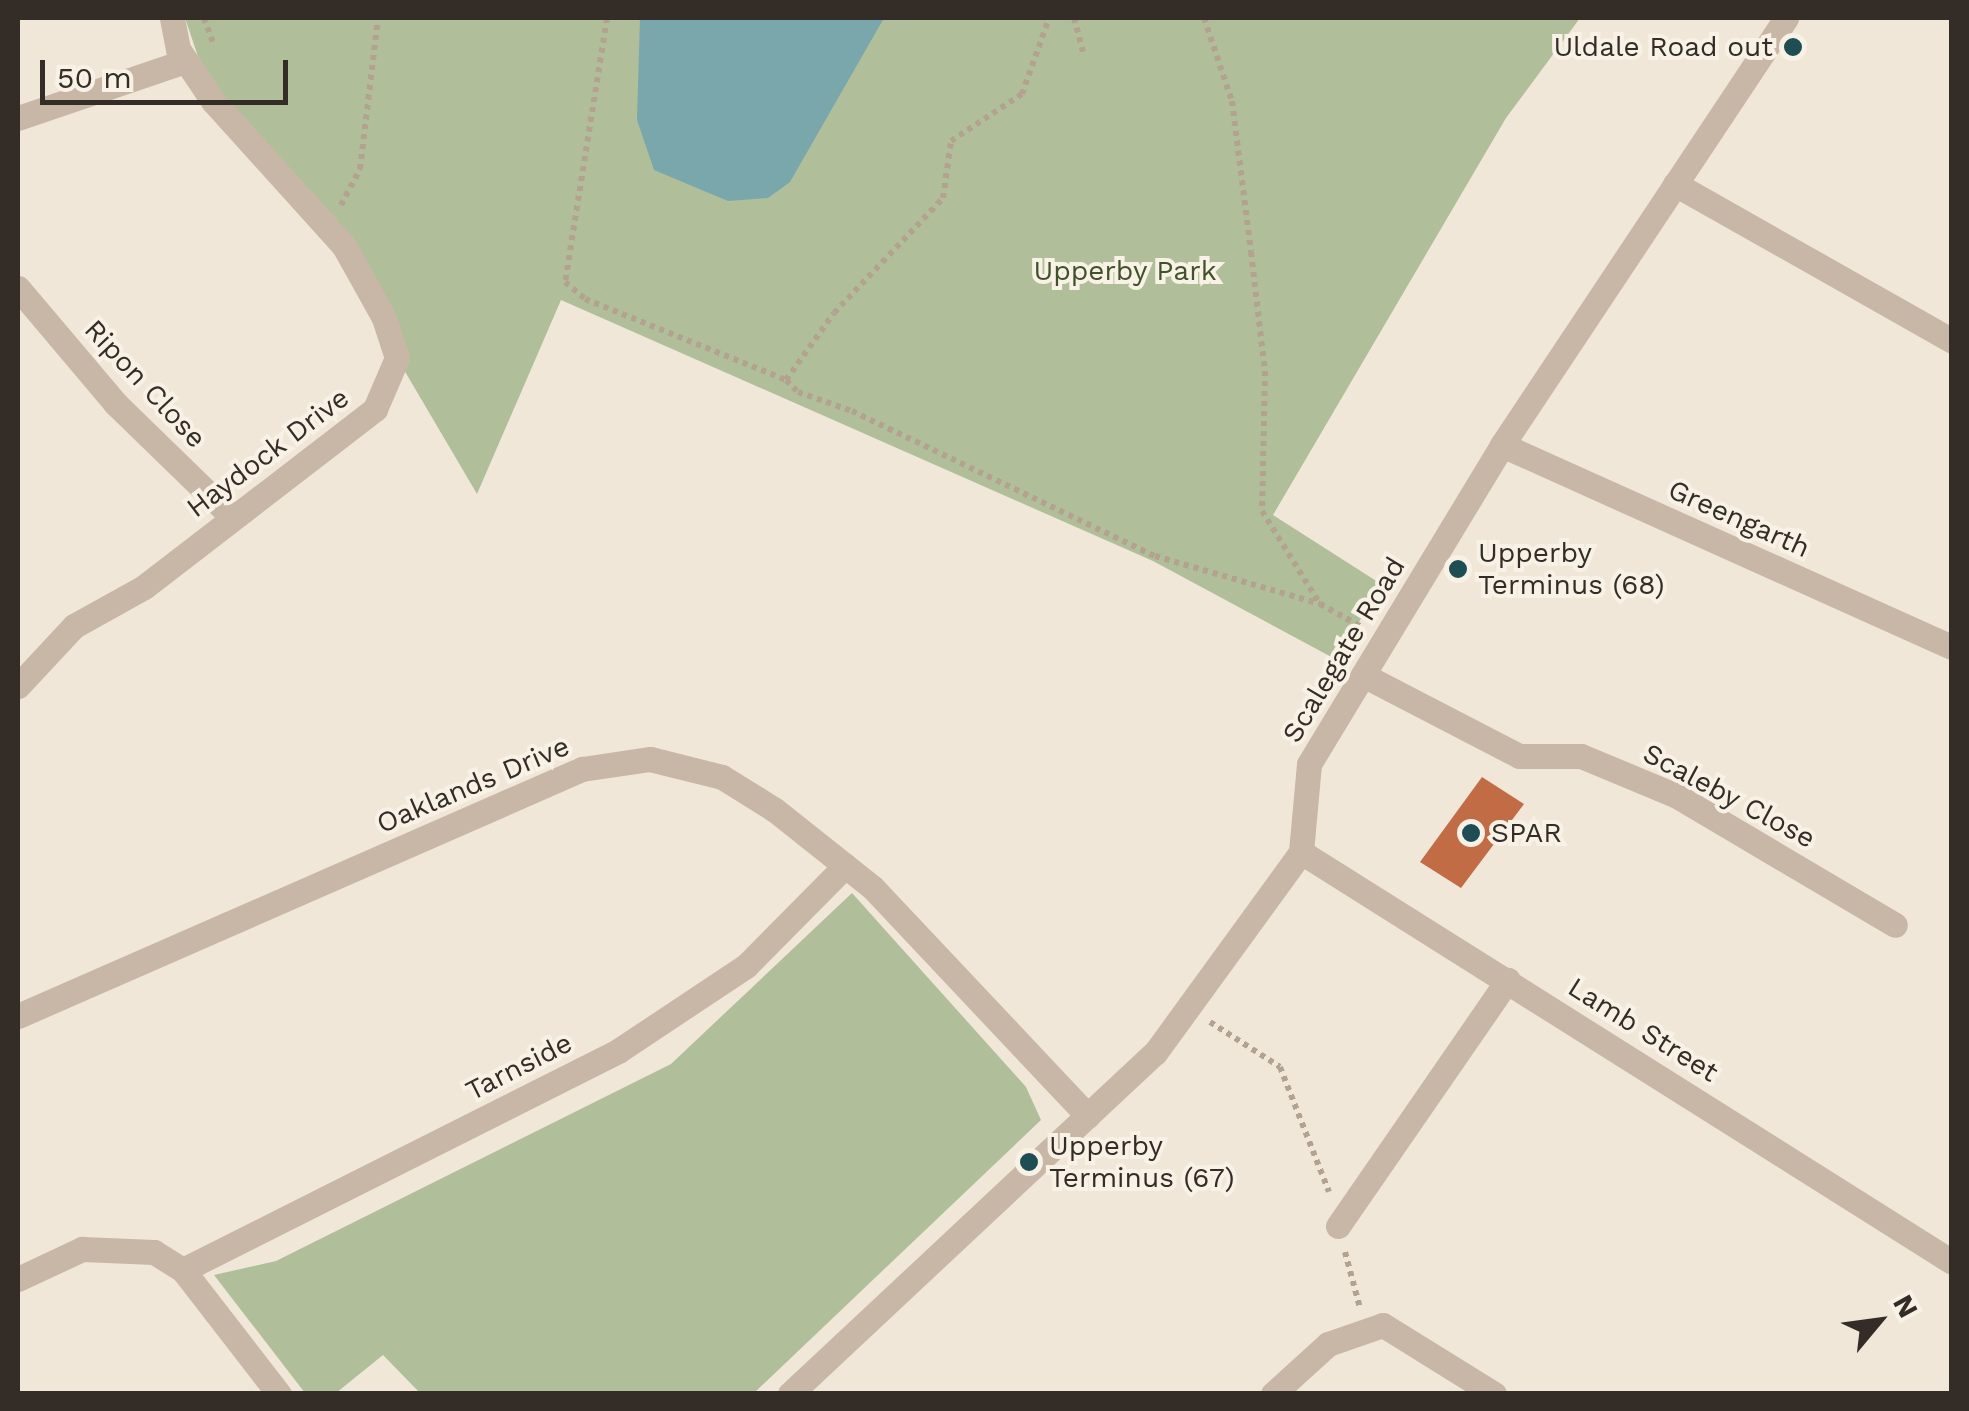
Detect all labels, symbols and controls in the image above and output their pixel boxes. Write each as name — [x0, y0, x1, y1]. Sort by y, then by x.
place label: Uldale Road out — [1553, 30, 1773, 64]
marker: Uldale Road out — [1782, 36, 1804, 58]
scale bar — [45, 40, 292, 102]
text: 50 m — [57, 60, 132, 95]
park label: Upperby Park — [1033, 254, 1217, 288]
street label: Ripon Close — [77, 313, 213, 455]
street label: Haydock Drive — [180, 381, 356, 525]
street label: Greengarth — [1663, 473, 1815, 565]
place label: Upperby Terminus (68) — [1478, 536, 1665, 602]
street label: Scalegate Road — [1275, 551, 1413, 749]
marker: Upperby Terminus (68) — [1447, 558, 1469, 580]
street label: Oaklands Drive — [372, 729, 574, 841]
street label: Scaleby Close — [1637, 736, 1821, 856]
place label: SPAR — [1491, 816, 1562, 850]
marker: SPAR — [1460, 822, 1482, 844]
street label: Lamb Street — [1562, 971, 1724, 1089]
street label: Tarnside — [460, 1026, 578, 1108]
place label: Upperby Terminus (67) — [1049, 1129, 1235, 1195]
marker: Upperby Terminus (67) — [1018, 1151, 1040, 1173]
north arrow — [1829, 1271, 1929, 1371]
text: N — [1886, 1289, 1925, 1323]

